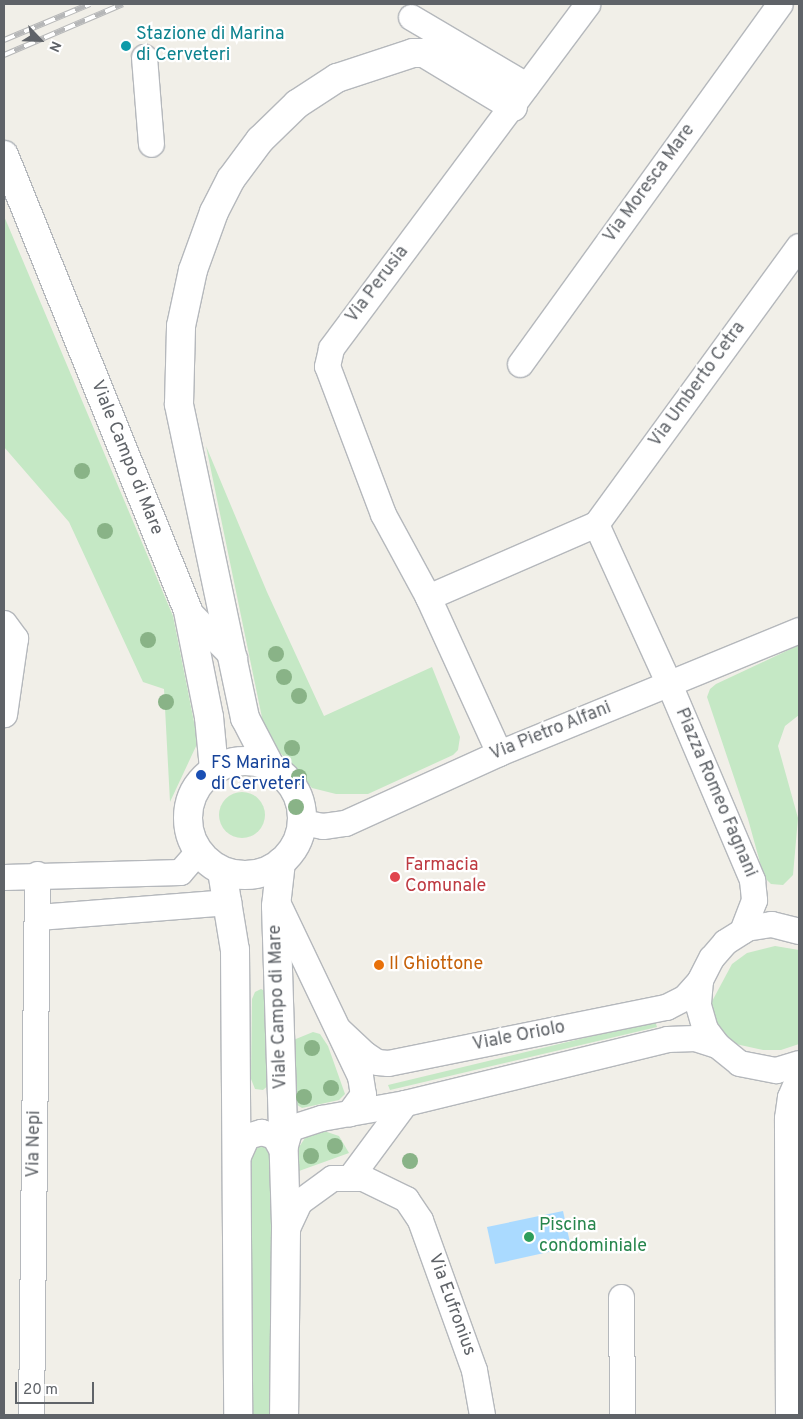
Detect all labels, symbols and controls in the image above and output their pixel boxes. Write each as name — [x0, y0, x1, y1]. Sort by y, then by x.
north arrow — [15, 15, 65, 65]
place label: Stazione di Marina di Cerveteri — [136, 25, 284, 68]
text: N — [44, 38, 64, 54]
marker: Stazione di Marina di Cerveteri — [120, 40, 132, 52]
street label: Via Moresca Mare — [600, 121, 700, 247]
street label: Via Perusia — [342, 242, 414, 328]
street label: Via Umberto Cetra — [645, 318, 751, 452]
street label: Viale Campo di Mare — [85, 378, 167, 538]
street label: Via Pietro Alfani — [487, 698, 615, 766]
street label: Piazza Romeo Fagnani — [670, 705, 760, 881]
place label: FS Marina di Cerveteri — [211, 754, 305, 796]
marker: FS Marina di Cerveteri — [195, 769, 207, 781]
place label: Farmacia Comunale — [405, 856, 486, 899]
marker: Farmacia Comunale — [389, 871, 401, 883]
street label: Viale Campo di Mare — [265, 924, 293, 1090]
place label: Il Ghiottone — [389, 954, 483, 976]
marker: Il Ghiottone — [373, 959, 385, 971]
street label: Viale Oriolo — [471, 1017, 567, 1057]
street label: Via Nepi — [24, 1110, 46, 1178]
place label: Piscina condominiale — [539, 1216, 647, 1258]
marker: Piscina condominiale — [523, 1231, 535, 1243]
street label: Via Eufronius — [423, 1251, 479, 1359]
scale bar — [18, 1372, 96, 1404]
text: 20 m — [23, 1381, 58, 1400]

